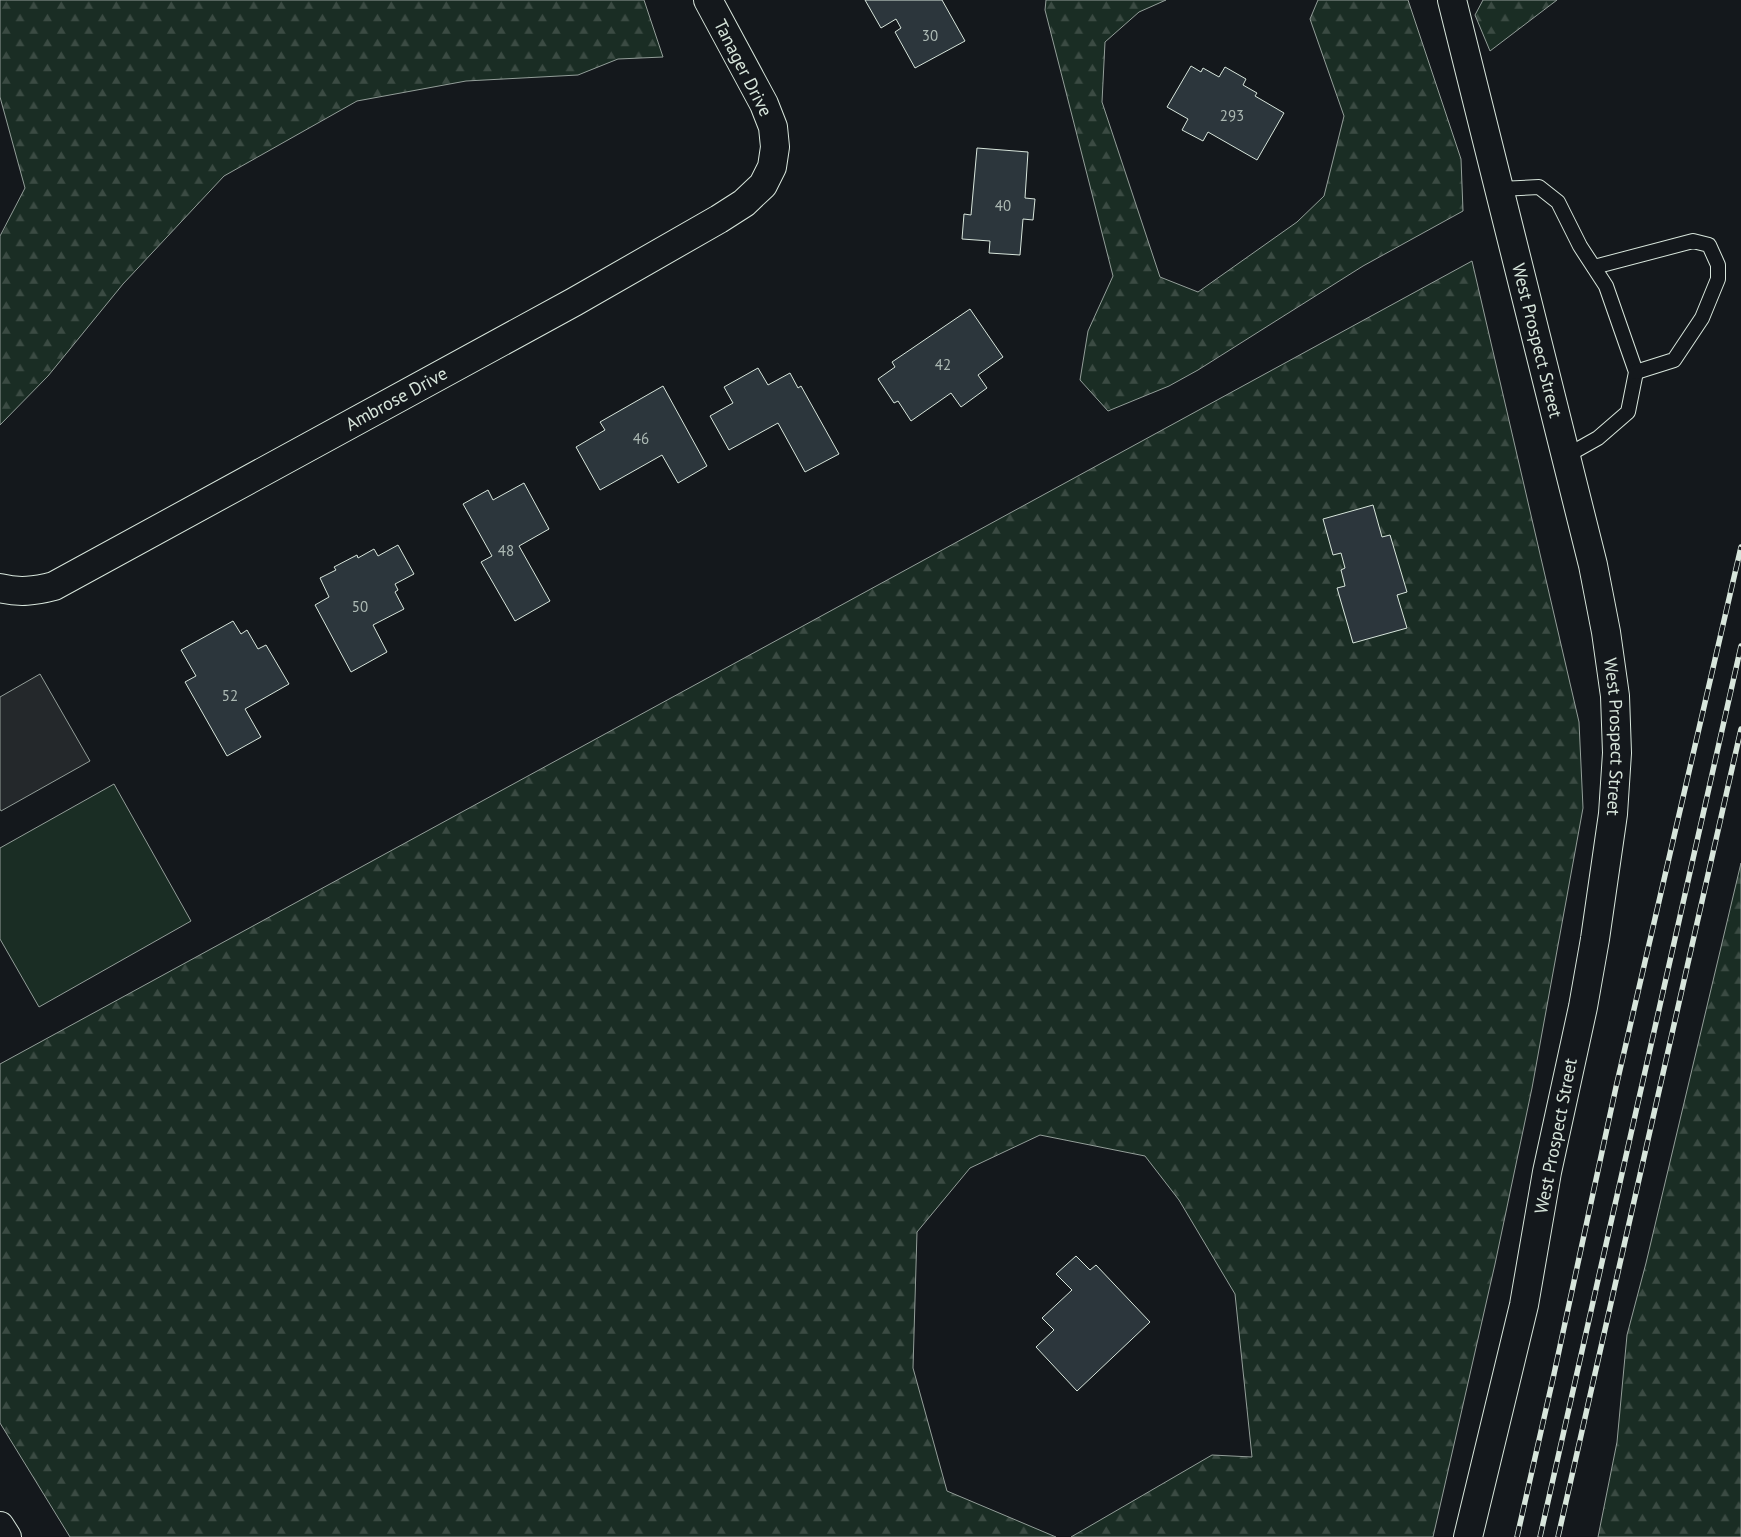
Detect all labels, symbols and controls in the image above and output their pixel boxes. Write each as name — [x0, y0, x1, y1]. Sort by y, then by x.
street label: Tanager Drive — [709, 15, 778, 120]
house number: 30 — [922, 26, 938, 45]
house number: 293 — [1220, 106, 1244, 125]
house number: 40 — [995, 196, 1011, 215]
street label: West Prospect Street — [1507, 261, 1568, 420]
house number: 42 — [935, 355, 951, 374]
street label: Ambrose Drive — [341, 361, 451, 436]
house number: 46 — [633, 429, 649, 448]
house number: 48 — [498, 541, 514, 560]
house number: 50 — [352, 597, 368, 616]
street label: West Prospect Street — [1599, 656, 1629, 817]
house number: 52 — [222, 686, 238, 705]
street label: West Prospect Street — [1529, 1056, 1582, 1216]

